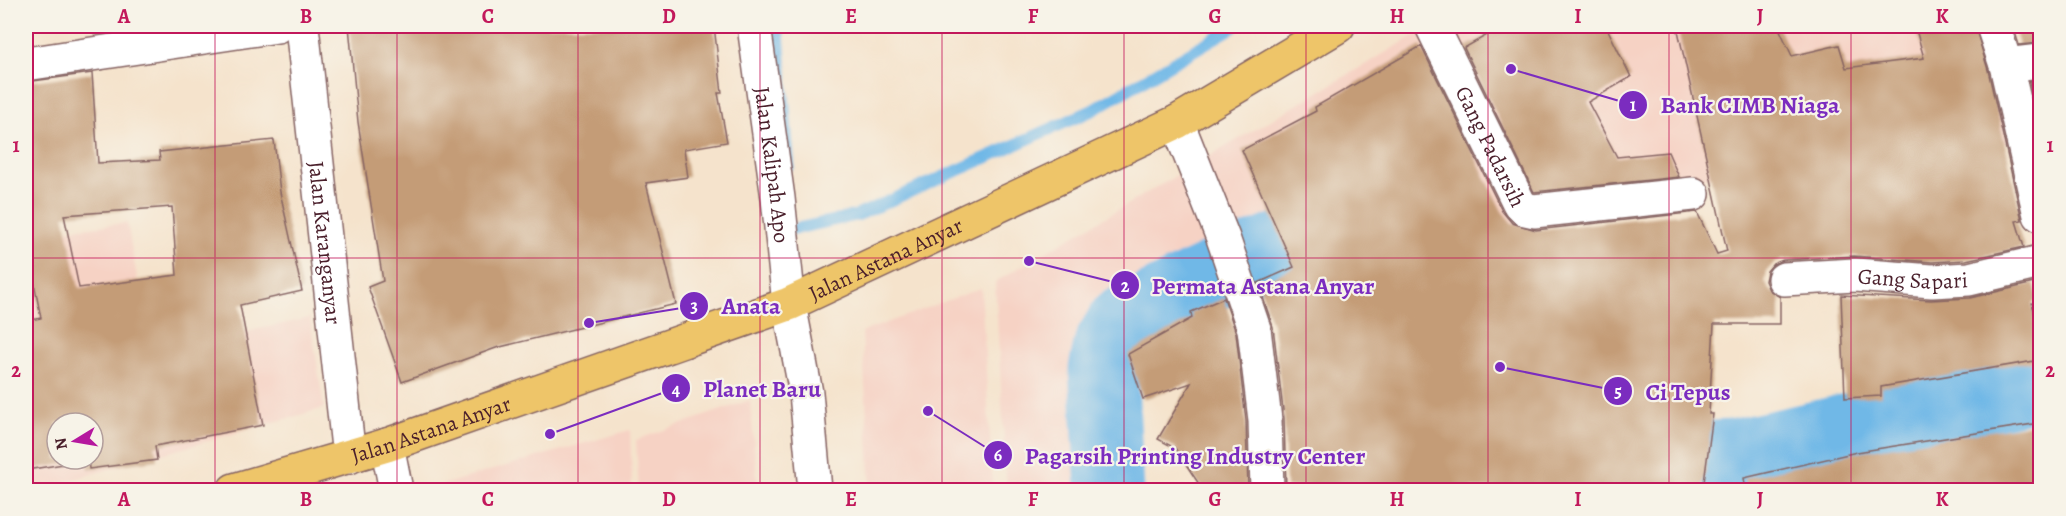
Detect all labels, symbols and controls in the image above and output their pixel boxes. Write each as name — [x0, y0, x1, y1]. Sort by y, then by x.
text: A — [117, 3, 131, 30]
text: B — [300, 3, 312, 30]
text: C — [482, 3, 494, 30]
text: D — [662, 3, 676, 30]
text: E — [845, 3, 857, 30]
text: F — [1028, 3, 1039, 30]
text: G — [1208, 3, 1222, 30]
text: H — [1390, 3, 1405, 30]
text: I — [1574, 3, 1582, 30]
text: J — [1757, 3, 1764, 30]
text: K — [1935, 3, 1949, 30]
street label: Gang Padarsih — [1448, 81, 1533, 213]
callout: Bank CIMB Niaga — [1618, 84, 1852, 126]
street label: Jalan Kalipah Apo — [747, 85, 797, 244]
text: Bank CIMB Niaga — [1660, 89, 1840, 121]
text: 1 — [1630, 93, 1637, 117]
text: 1 — [12, 132, 20, 159]
text: 1 — [2046, 132, 2054, 159]
street label: Jalan Karanganyar — [301, 160, 348, 326]
street label: Jalan Astana Anyar — [804, 211, 968, 309]
street label: Gang Sapari — [1857, 261, 1969, 297]
callout: Permata Astana Anyar — [1110, 264, 1387, 306]
text: Permata Astana Anyar — [1152, 270, 1375, 302]
text: 2 — [1121, 274, 1130, 298]
callout: Anata — [679, 285, 792, 327]
text: Anata — [720, 290, 781, 322]
text: 3 — [690, 294, 698, 318]
text: 2 — [11, 357, 21, 384]
text: 2 — [2045, 357, 2055, 384]
callout: Planet Baru — [661, 367, 833, 409]
callout: Ci Tepus — [1603, 370, 1742, 412]
text: Planet Baru — [703, 373, 822, 405]
text: Ci Tepus — [1646, 376, 1730, 408]
text: 4 — [672, 377, 681, 401]
text: 5 — [1614, 379, 1622, 403]
street label: Jalan Astana Anyar — [348, 389, 515, 471]
north arrow — [45, 411, 105, 471]
callout: Pagarsih Printing Industry Center — [983, 434, 1378, 476]
text: N — [49, 436, 73, 451]
text: Pagarsih Printing Industry Center — [1025, 440, 1365, 472]
text: 6 — [994, 443, 1002, 467]
text: A — [117, 486, 131, 513]
text: B — [300, 486, 312, 513]
text: C — [482, 486, 494, 513]
text: D — [662, 486, 676, 513]
text: E — [845, 486, 857, 513]
text: F — [1028, 486, 1039, 513]
text: G — [1208, 486, 1222, 513]
text: H — [1390, 486, 1405, 513]
text: I — [1574, 486, 1582, 513]
text: J — [1757, 486, 1764, 513]
text: K — [1935, 486, 1949, 513]

